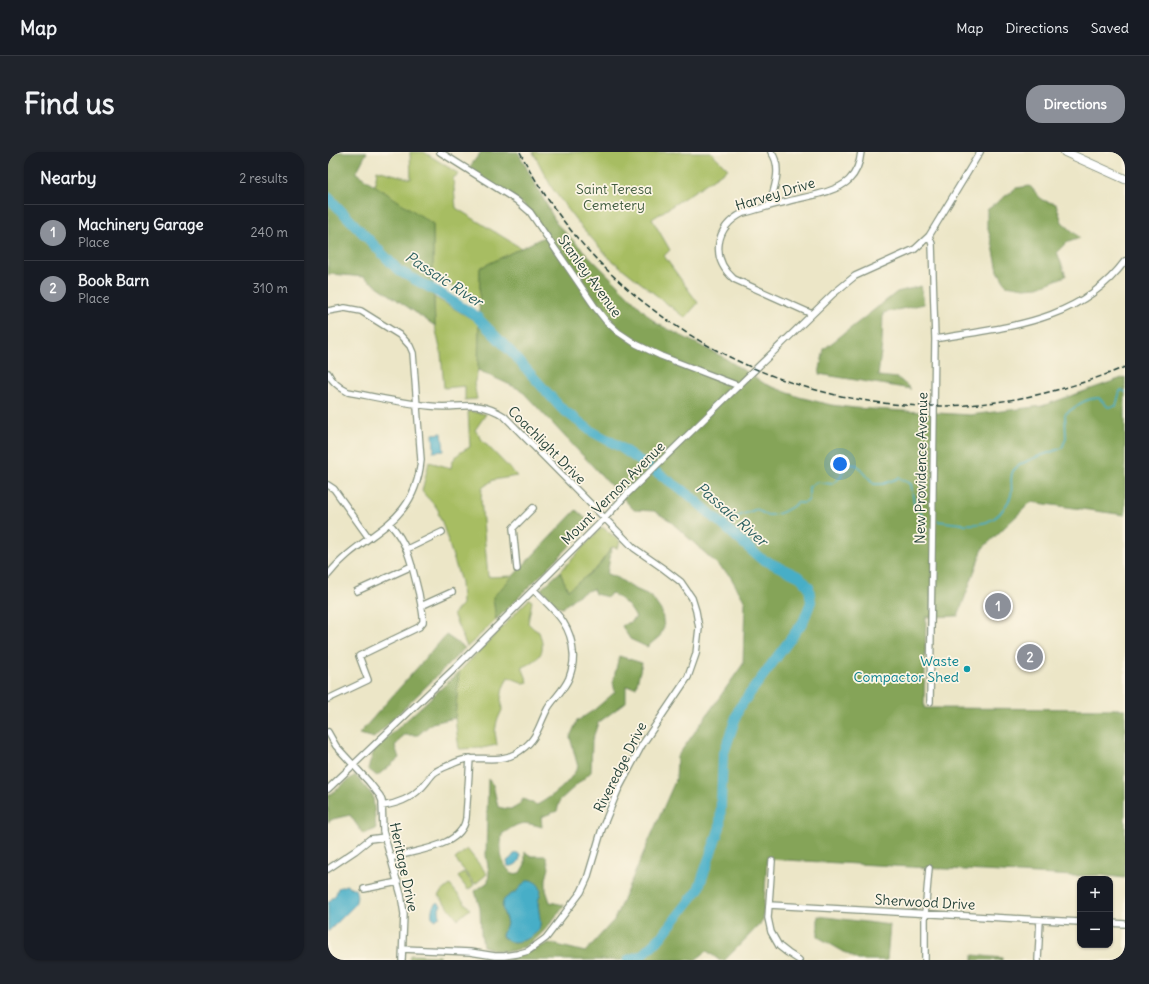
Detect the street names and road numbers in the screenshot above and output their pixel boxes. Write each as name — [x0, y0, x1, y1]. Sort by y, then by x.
street label: Harvey Drive — [733, 173, 817, 215]
street label: Stanley Avenue — [554, 231, 626, 321]
street label: New Providence Avenue — [911, 392, 931, 544]
street label: Coachlight Drive — [504, 402, 590, 488]
street label: Mount Vernon Avenue — [557, 437, 669, 549]
street label: Riveredge Drive — [589, 719, 651, 815]
street label: Heritage Drive — [386, 821, 422, 913]
street label: Sherwood Drive — [874, 890, 976, 914]

